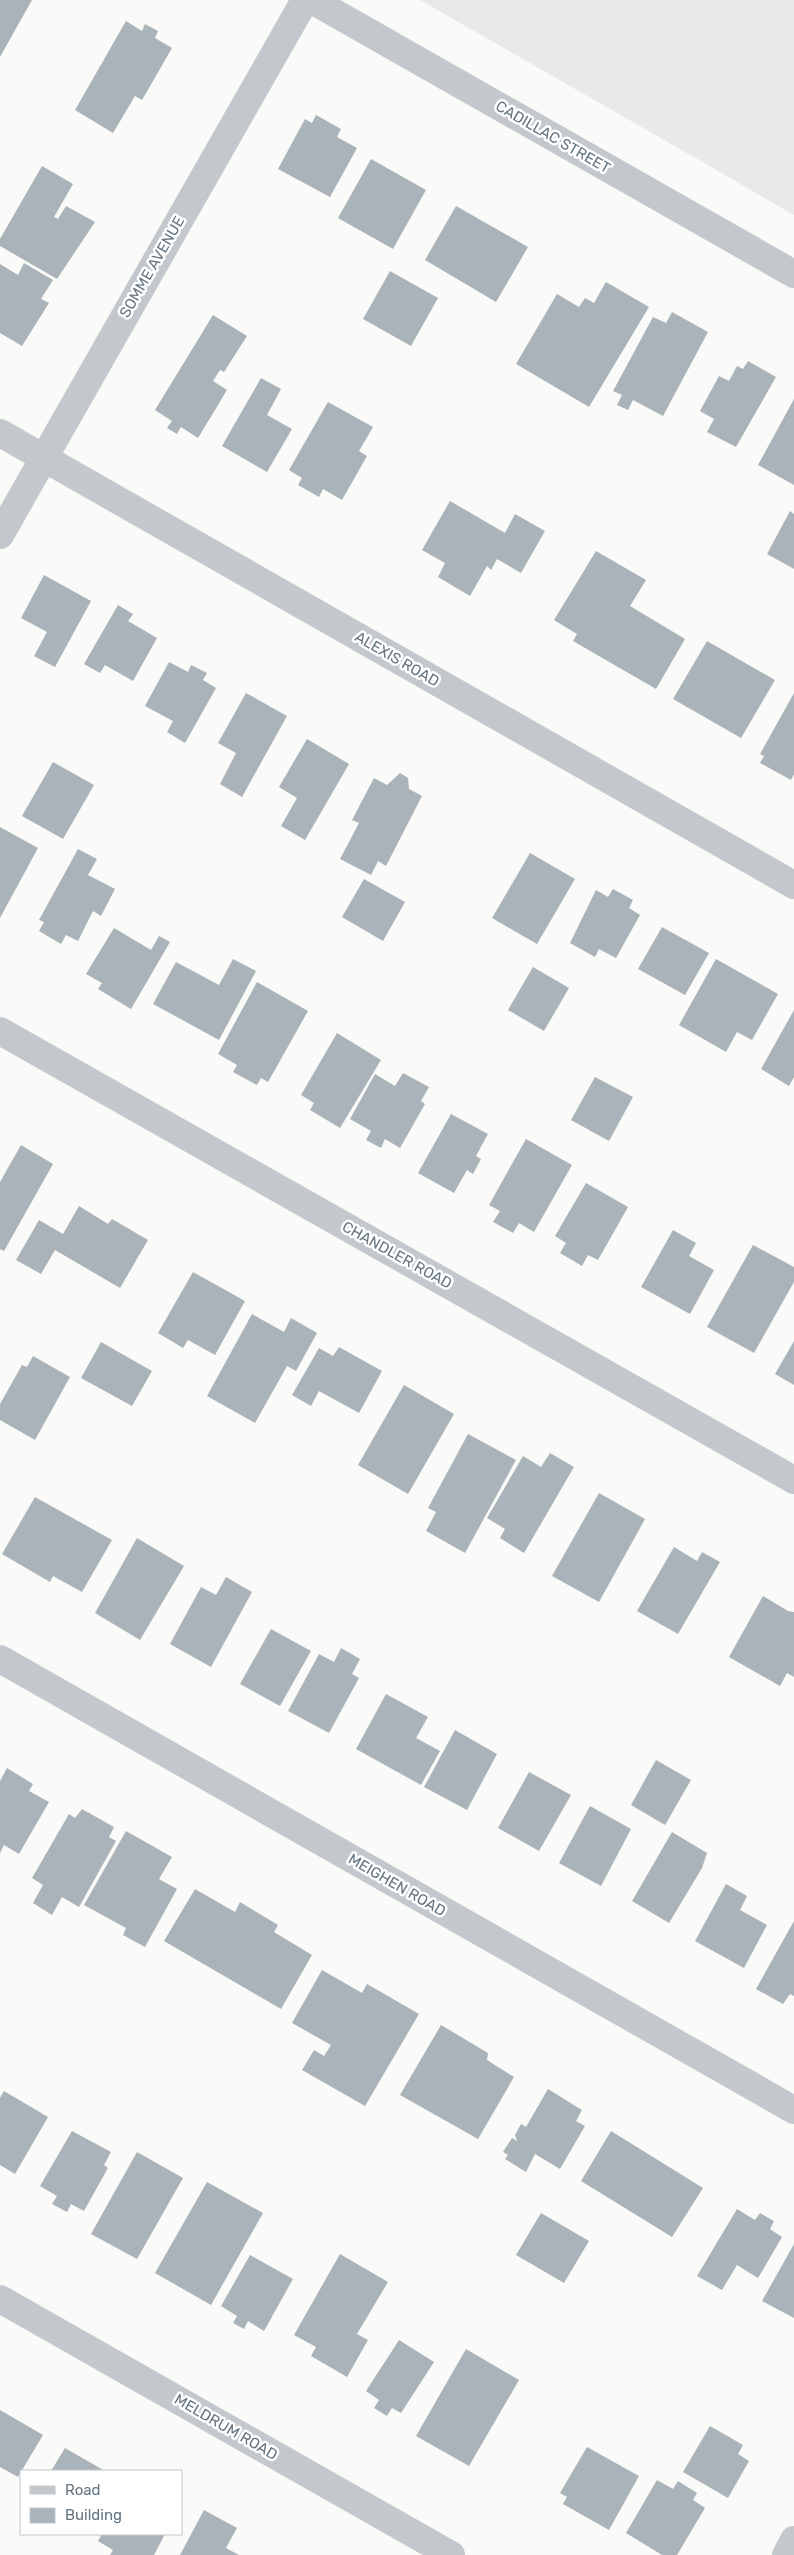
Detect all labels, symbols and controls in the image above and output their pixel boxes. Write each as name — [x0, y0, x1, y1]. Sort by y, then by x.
street label: CADILLAC STREET — [492, 97, 614, 177]
street label: SOMME AVENUE — [116, 213, 188, 321]
street label: ALEXIS ROAD — [352, 628, 442, 690]
street label: CHANDLER ROAD — [339, 1217, 455, 1293]
street label: MEIGHEN ROAD — [345, 1850, 449, 1920]
street label: MELDRUM ROAD — [171, 2390, 281, 2464]
legend — [20, 2470, 182, 2535]
text: Road — [65, 2481, 101, 2499]
text: Building — [65, 2506, 122, 2524]

